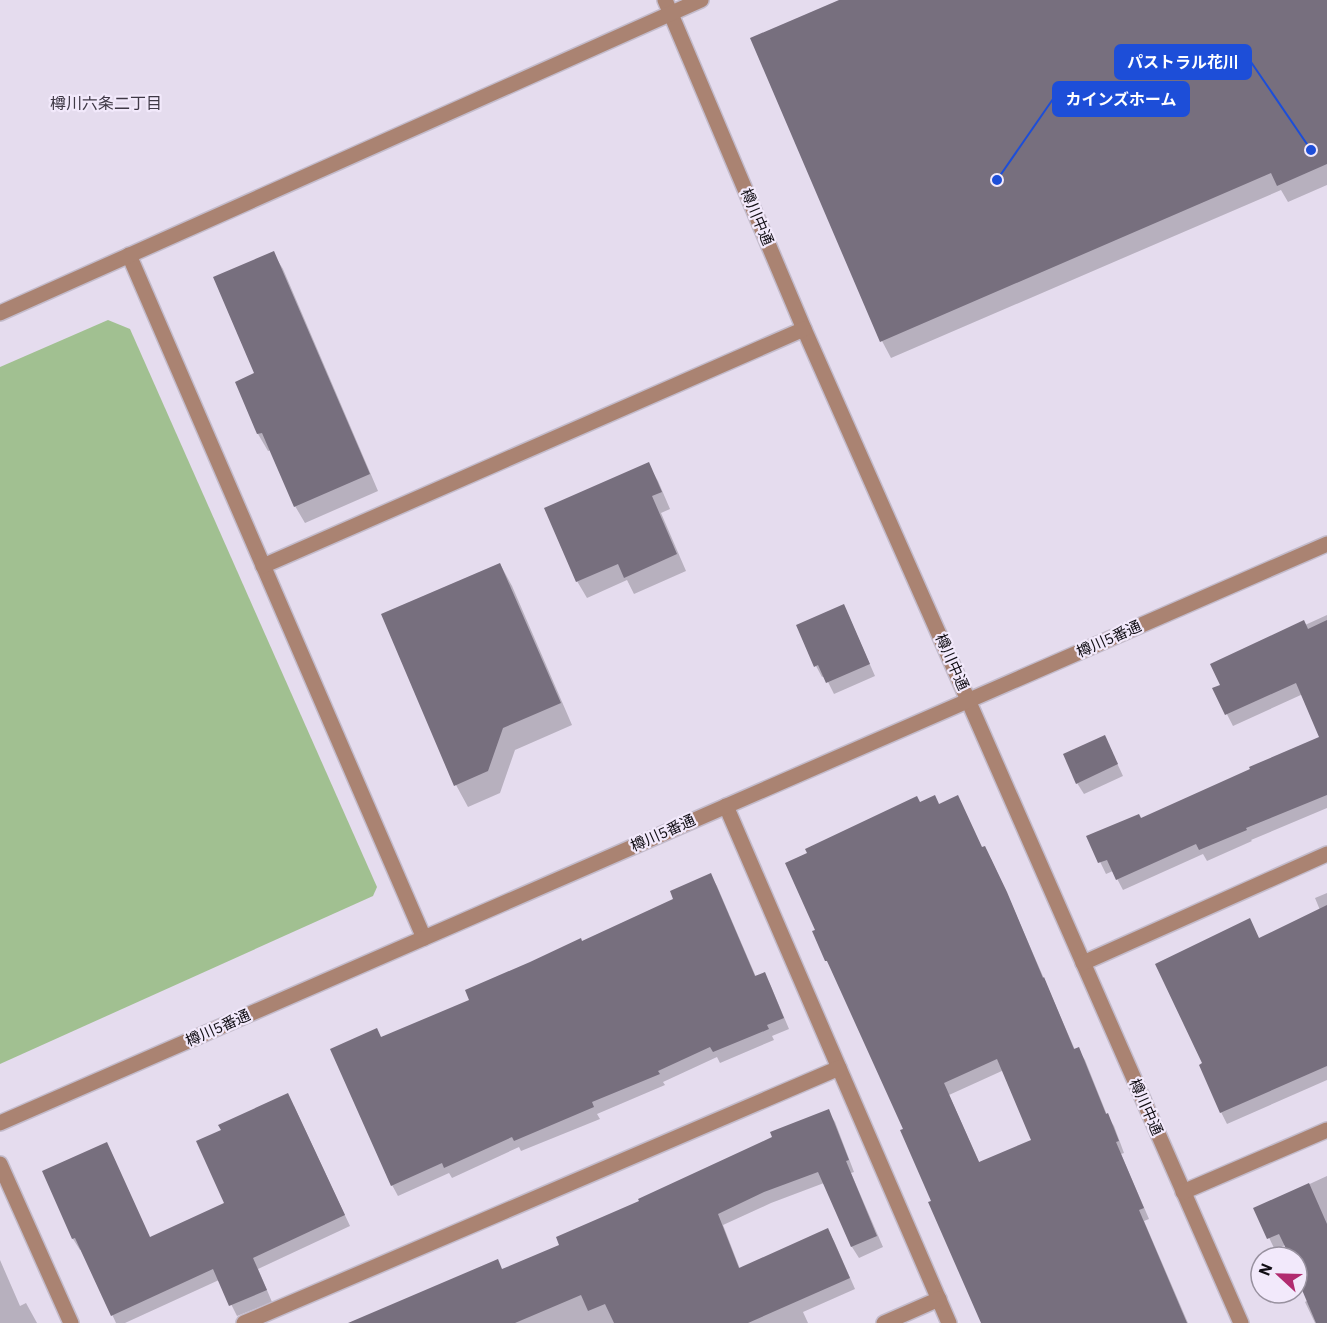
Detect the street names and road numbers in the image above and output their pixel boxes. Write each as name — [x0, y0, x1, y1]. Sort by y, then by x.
street label: 樽川中通 — [737, 185, 778, 248]
street label: 樽川5番通 — [1073, 616, 1144, 661]
street label: 樽川中通 — [932, 631, 973, 693]
street label: 樽川5番通 — [627, 810, 698, 855]
street label: 樽川5番通 — [182, 1005, 253, 1050]
street label: 樽川中通 — [1126, 1076, 1167, 1138]

